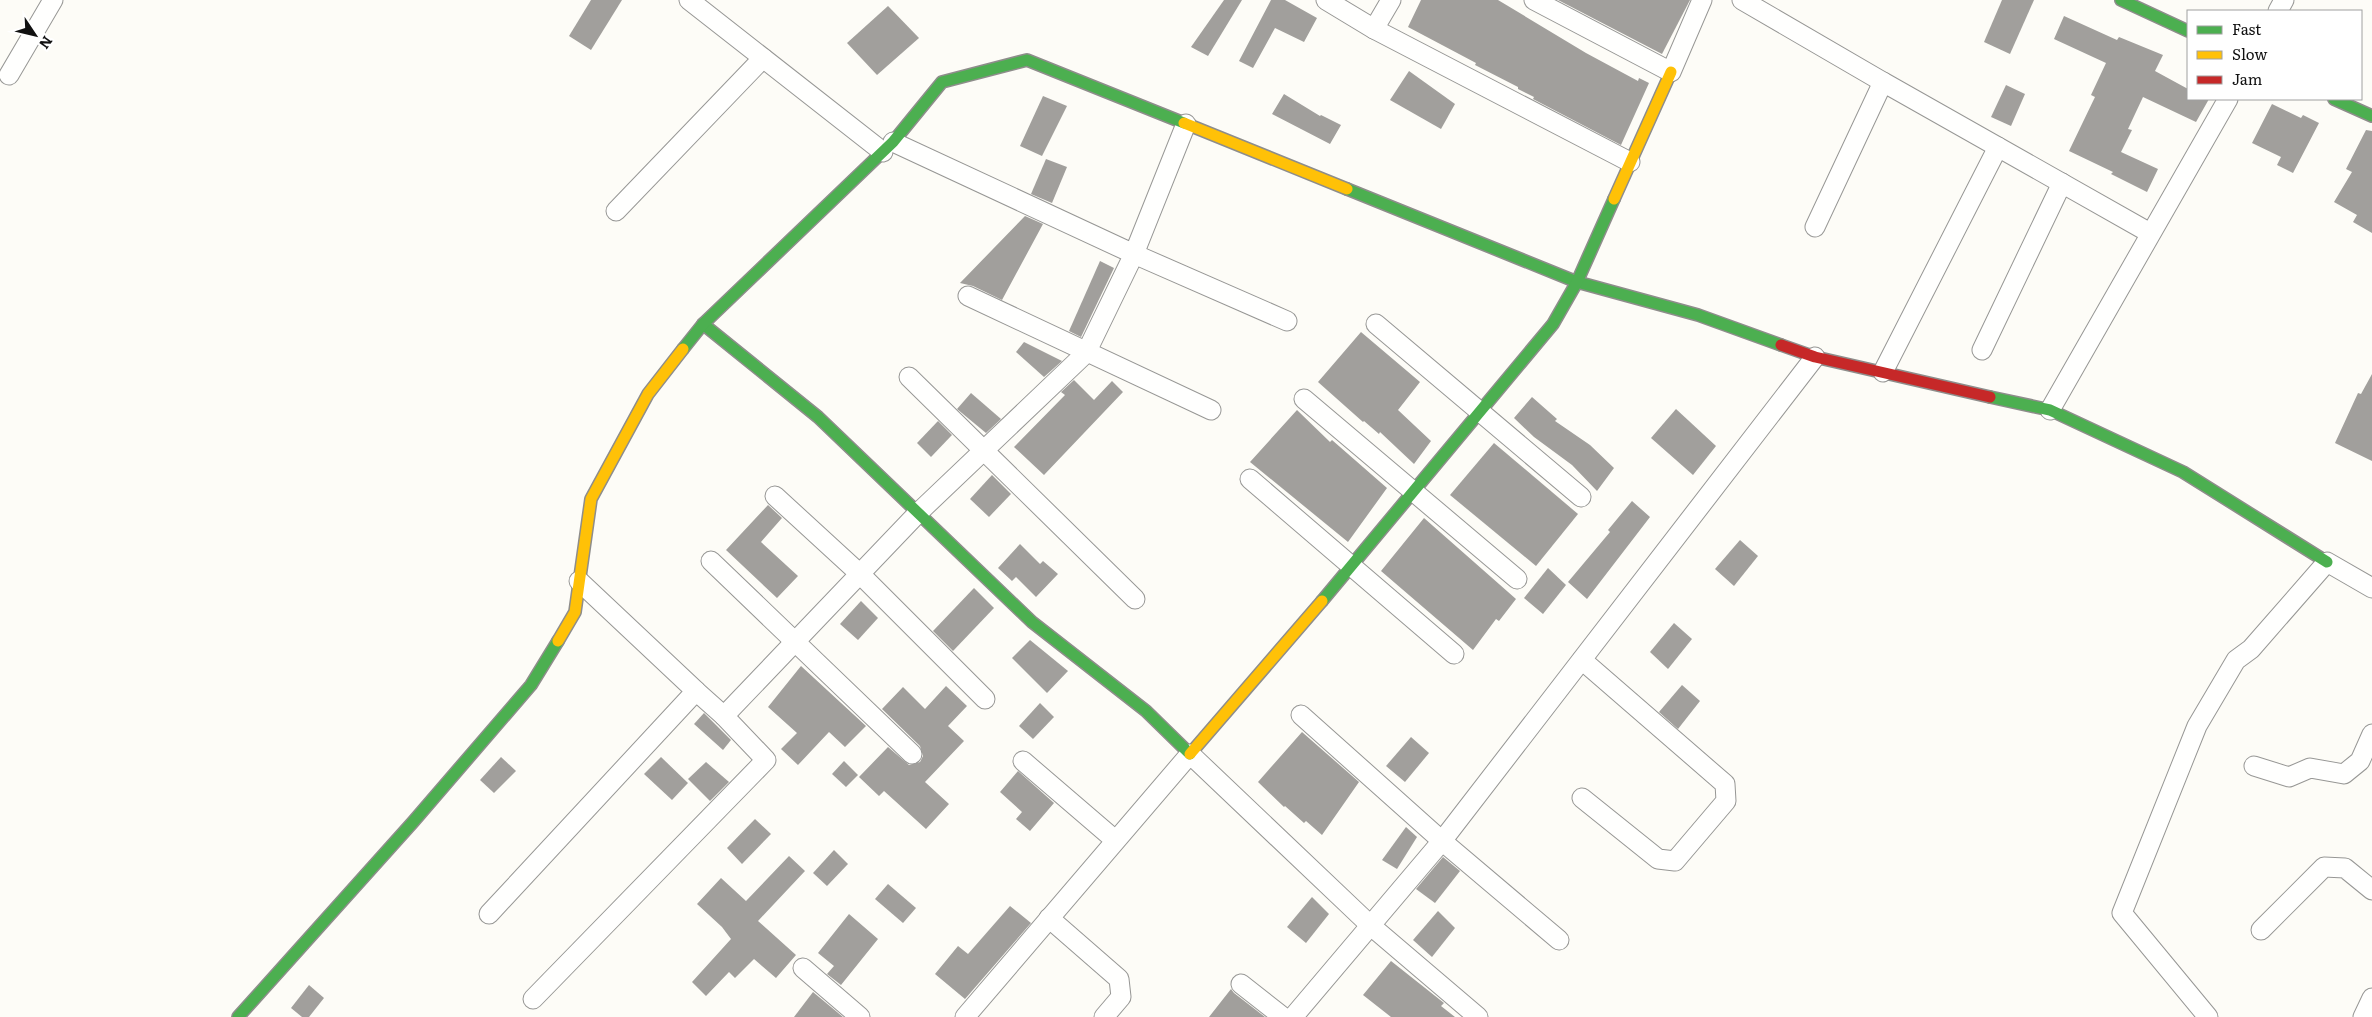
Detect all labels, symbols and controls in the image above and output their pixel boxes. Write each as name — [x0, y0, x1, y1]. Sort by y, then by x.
north arrow — [10, 10, 60, 60]
legend — [2187, 10, 2362, 100]
text: Fast — [2232, 17, 2261, 40]
text: N — [35, 32, 58, 54]
text: Slow — [2232, 42, 2267, 65]
text: Jam — [2232, 67, 2263, 90]

